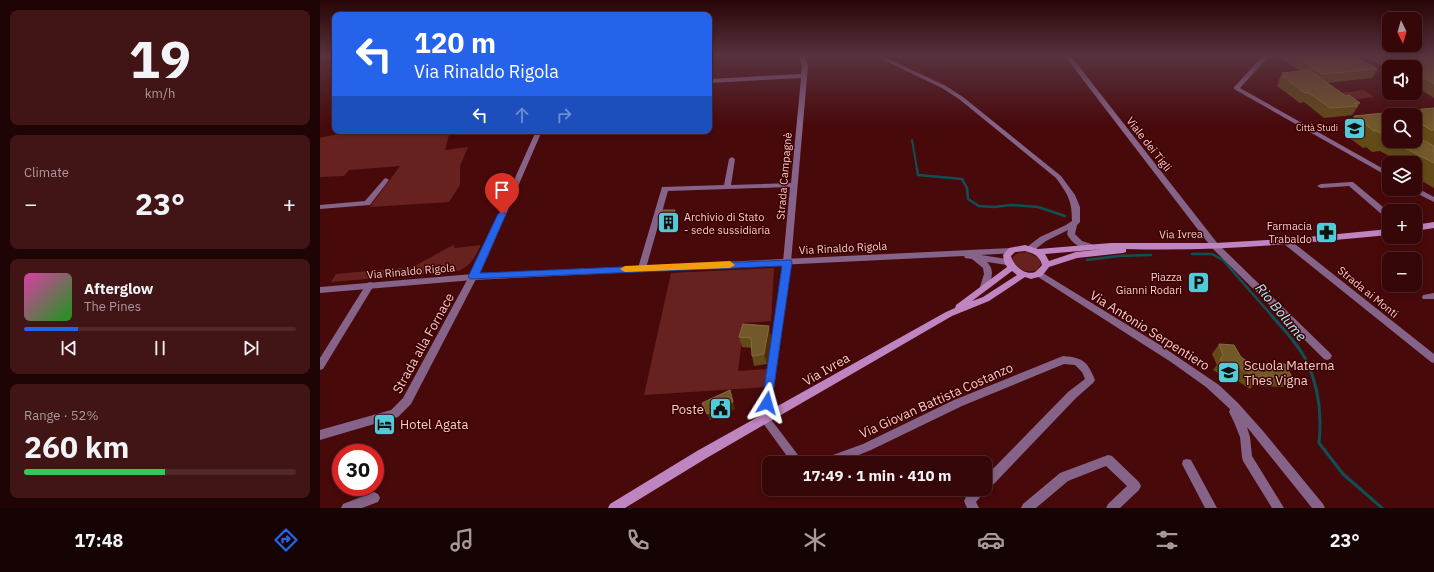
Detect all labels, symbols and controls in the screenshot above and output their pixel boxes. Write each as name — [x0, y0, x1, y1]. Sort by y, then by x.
north arrow — [1382, 12, 1422, 52]
map controls — [1382, 12, 1422, 292]
text: 120 m — [414, 24, 496, 61]
text: 19 — [129, 25, 191, 92]
icon: left — [348, 28, 400, 80]
text: Via Rinaldo Rigola — [414, 60, 559, 83]
button: sound — [1382, 60, 1422, 100]
text: km/h — [145, 85, 175, 102]
icon: left — [469, 104, 491, 126]
icon: ahead — [511, 104, 533, 126]
icon: right — [553, 104, 575, 126]
button: search — [1382, 108, 1422, 148]
street label: Viale dei Tigli — [1123, 114, 1175, 174]
school or university icon: Città Studi — [1341, 115, 1367, 141]
place label: Città Studi — [1296, 122, 1338, 133]
street label: Strada Campagnè — [773, 132, 795, 220]
button: layers — [1382, 156, 1422, 196]
text: Climate — [24, 164, 69, 181]
pin — [485, 173, 519, 214]
icon: arrive — [491, 179, 513, 201]
text: 23° — [135, 184, 185, 223]
text: − — [24, 189, 37, 218]
text: + — [283, 189, 296, 218]
button: + — [1382, 204, 1422, 244]
building icon: Archivio di Stato - sede sussidiaria — [656, 210, 682, 236]
place label: Archivio di Stato - sede sussidiaria — [684, 210, 770, 237]
place label: Farmacia Trabaldo — [1267, 219, 1312, 246]
pharmacy icon: Farmacia Trabaldo — [1314, 219, 1340, 245]
street label: Via Ivrea — [1159, 227, 1203, 241]
street label: Via Rinaldo Rigola — [798, 239, 888, 257]
button: − — [1382, 252, 1422, 292]
street label: Via Rinaldo Rigola — [366, 260, 456, 282]
street label: Strada ai Monti — [1335, 263, 1401, 321]
place label: Piazza Gianni Rodari — [1116, 270, 1182, 297]
parking icon: Piazza Gianni Rodari — [1185, 270, 1211, 296]
text: Afterglow — [84, 279, 153, 298]
water label: Rio Bolume — [1251, 279, 1311, 345]
street label: Via Antonio Serpentiero — [1087, 287, 1213, 374]
street label: Strada alla Fornace — [389, 290, 458, 396]
text: The Pines — [84, 298, 141, 315]
icon: previous — [58, 337, 80, 359]
icon: pause — [149, 337, 171, 359]
icon: next — [240, 337, 262, 359]
street label: Via Ivrea — [800, 349, 853, 390]
place label: Scuola Materna Thes Vigna — [1244, 357, 1335, 389]
street label: Via Giovan Battista Costanzo — [857, 359, 1016, 442]
school or university icon: Scuola Materna Thes Vigna — [1215, 359, 1241, 385]
position arrow — [746, 382, 788, 424]
public building icon: Poste — [707, 396, 733, 422]
place label: Poste — [671, 401, 704, 418]
text: Range · 52% — [24, 407, 98, 424]
hotel icon: Hotel Agata — [372, 411, 398, 437]
place label: Hotel Agata — [400, 416, 468, 433]
text: 260 km — [24, 427, 129, 466]
speed limit sign: 30 — [332, 444, 384, 496]
text: 17:49 · 1 min · 410 m — [803, 466, 951, 485]
icon: directions — [272, 526, 300, 554]
icon: music — [448, 526, 476, 554]
icon: phone — [624, 526, 652, 554]
icon: climate — [801, 526, 829, 554]
icon: car — [977, 526, 1005, 554]
icon: filters — [1153, 526, 1181, 554]
text: 17:48 — [74, 529, 123, 552]
text: 23° — [1330, 529, 1360, 552]

